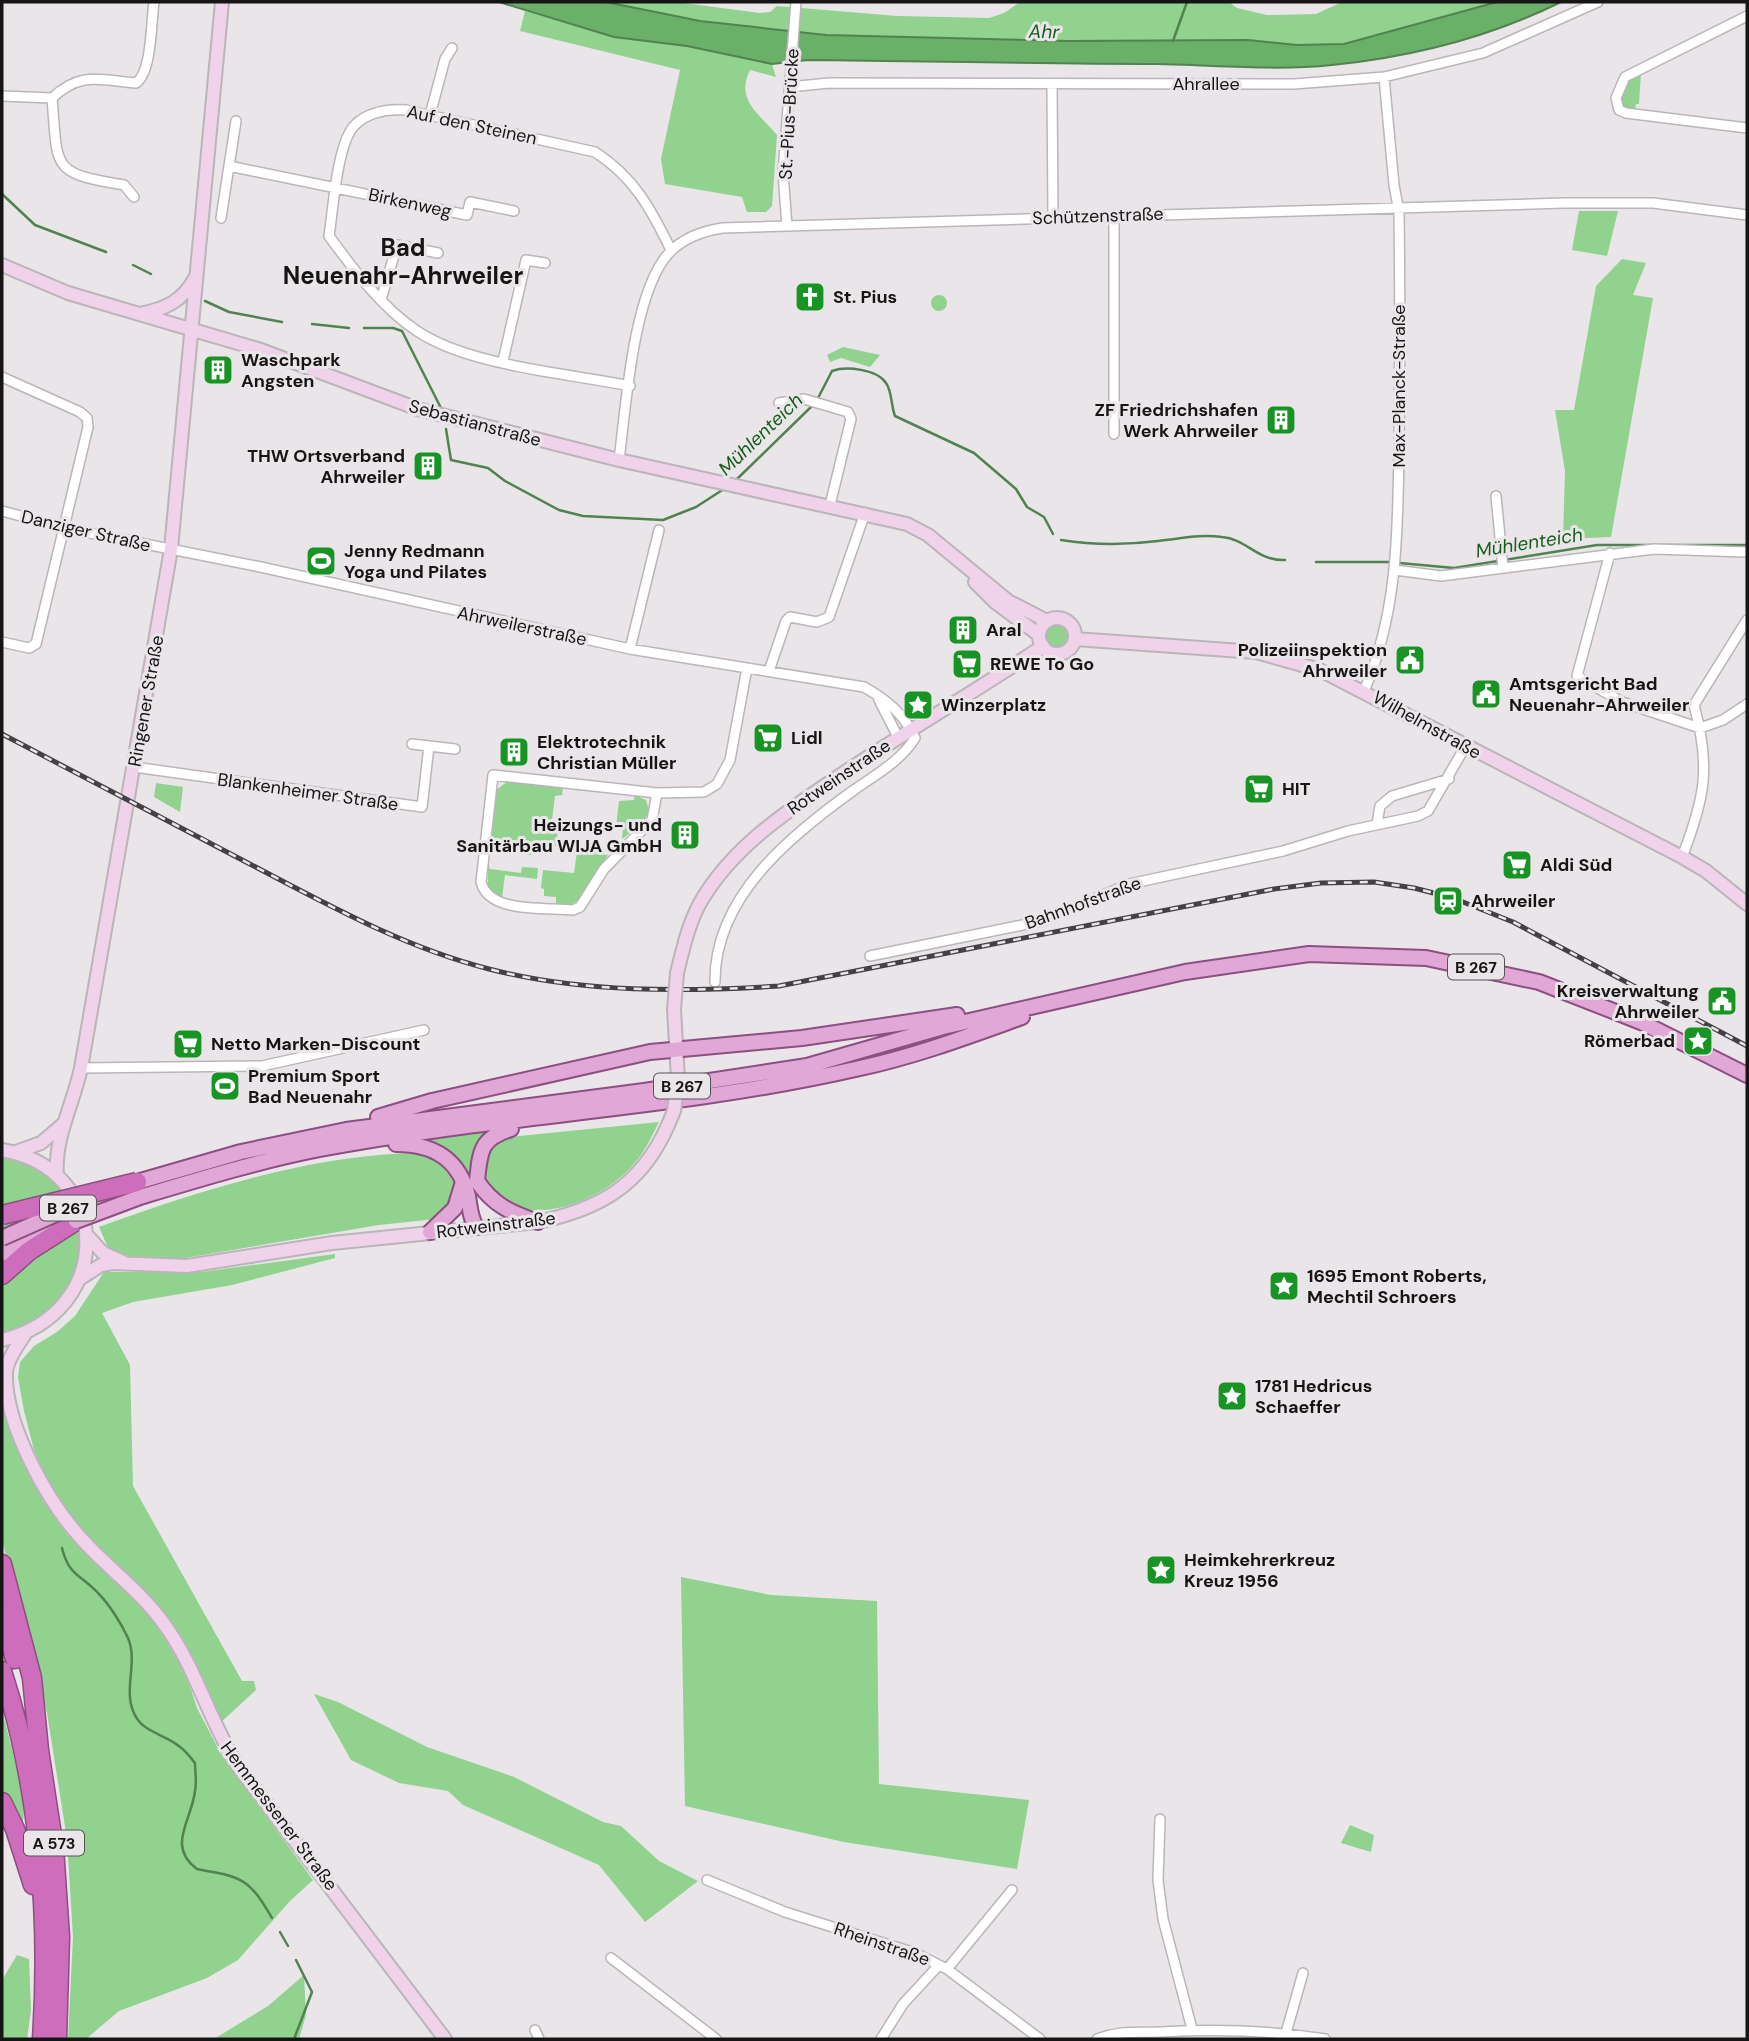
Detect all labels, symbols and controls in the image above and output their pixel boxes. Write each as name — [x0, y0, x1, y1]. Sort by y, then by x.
water label: Ahr — [1027, 19, 1060, 44]
street label: St.-Pius-Brücke — [774, 48, 804, 180]
street label: Ahrallee — [1172, 72, 1240, 96]
street label: Auf den Steinen — [405, 100, 539, 150]
street label: Birkenweg — [366, 182, 454, 224]
street label: Schützenstraße — [1032, 202, 1164, 230]
district label: Bad Neuenahr-Ahrweiler — [283, 232, 523, 291]
church icon: St. Pius — [793, 280, 827, 314]
place label: St. Pius — [833, 285, 897, 309]
street label: Max-Planck-Straße — [1387, 304, 1411, 468]
place label: Waschpark Angsten — [241, 348, 341, 393]
building icon: Waschpark Angsten — [201, 353, 235, 387]
water label: Mühlenteich — [713, 388, 808, 481]
street label: Sebastianstraße — [406, 394, 544, 452]
place label: ZF Friedrichshafen Werk Ahrweiler — [1095, 398, 1258, 443]
building icon: ZF Friedrichshafen Werk Ahrweiler — [1264, 403, 1298, 437]
place label: THW Ortsverband Ahrweiler — [247, 444, 405, 489]
building icon: THW Ortsverband Ahrweiler — [411, 449, 445, 483]
street label: Danziger Straße — [19, 504, 153, 558]
water label: Mühlenteich — [1474, 522, 1585, 563]
place label: Jenny Redmann Yoga und Pilates — [344, 539, 487, 584]
sports icon: Jenny Redmann Yoga und Pilates — [304, 544, 338, 578]
street label: Ahrweilerstraße — [455, 601, 589, 651]
building icon: Aral — [946, 613, 980, 647]
place label: Aral — [986, 618, 1021, 642]
street label: Ringener Straße — [123, 633, 169, 769]
place label: Polizeiinspektion Ahrweiler — [1238, 638, 1387, 683]
public building icon: Polizeiinspektion Ahrweiler — [1393, 643, 1427, 677]
supermarket icon: REWE To Go — [950, 647, 984, 681]
place label: REWE To Go — [990, 652, 1094, 676]
place label: Amtsgericht Bad Neuenahr-Ahrweiler — [1509, 672, 1689, 717]
public building icon: Amtsgericht Bad Neuenahr-Ahrweiler — [1469, 677, 1503, 711]
street label: Wilhelmstraße — [1369, 685, 1485, 765]
place icon: Winzerplatz — [901, 688, 935, 722]
place label: Winzerplatz — [941, 693, 1046, 717]
supermarket icon: Lidl — [751, 721, 785, 755]
place label: Lidl — [791, 726, 823, 750]
place label: Elektrotechnik Christian Müller — [537, 730, 676, 775]
street label: Rotweinstraße — [783, 734, 895, 820]
building icon: Elektrotechnik Christian Müller — [497, 735, 531, 769]
street label: Blankenheimer Straße — [216, 767, 400, 817]
supermarket icon: HIT — [1242, 772, 1276, 806]
place label: HIT — [1282, 777, 1311, 801]
place label: Heizungs- und Sanitärbau WIJA GmbH — [456, 813, 662, 858]
building icon: Heizungs- und Sanitärbau WIJA GmbH — [668, 818, 702, 852]
supermarket icon: Aldi Süd — [1500, 848, 1534, 882]
place label: Aldi Süd — [1540, 853, 1612, 877]
street label: Bahnhofstraße — [1022, 871, 1144, 935]
station icon: Ahrweiler — [1431, 884, 1465, 918]
place label: Ahrweiler — [1471, 889, 1555, 913]
road number: B 267 — [1448, 954, 1504, 979]
place label: Kreisverwaltung Ahrweiler — [1557, 979, 1699, 1024]
public building icon: Kreisverwaltung Ahrweiler — [1705, 984, 1739, 1018]
place icon: Römerbad — [1681, 1024, 1715, 1058]
supermarket icon: Netto Marken-Discount — [171, 1027, 205, 1061]
place label: Römerbad — [1584, 1029, 1675, 1053]
place label: Netto Marken-Discount — [211, 1032, 420, 1056]
place label: Premium Sport Bad Neuenahr — [248, 1064, 380, 1109]
sports icon: Premium Sport Bad Neuenahr — [208, 1069, 242, 1103]
road number: B 267 — [654, 1074, 710, 1098]
road number: B 267 — [40, 1196, 96, 1220]
street label: Rotweinstraße — [435, 1206, 557, 1244]
place label: 1695 Emont Roberts, Mechtil Schroers — [1307, 1264, 1487, 1309]
place icon: 1695 Emont Roberts, Mechtil Schroers — [1267, 1269, 1301, 1303]
place label: 1781 Hedricus Schaeffer — [1255, 1374, 1372, 1419]
place icon: 1781 Hedricus Schaeffer — [1215, 1379, 1249, 1413]
place label: Heimkehrerkreuz Kreuz 1956 — [1184, 1548, 1335, 1593]
place icon: Heimkehrerkreuz Kreuz 1956 — [1144, 1553, 1178, 1587]
street label: Hemmessener Straße — [215, 1737, 343, 1895]
road number: A 573 — [24, 1830, 84, 1856]
street label: Rheinstraße — [831, 1916, 933, 1972]

